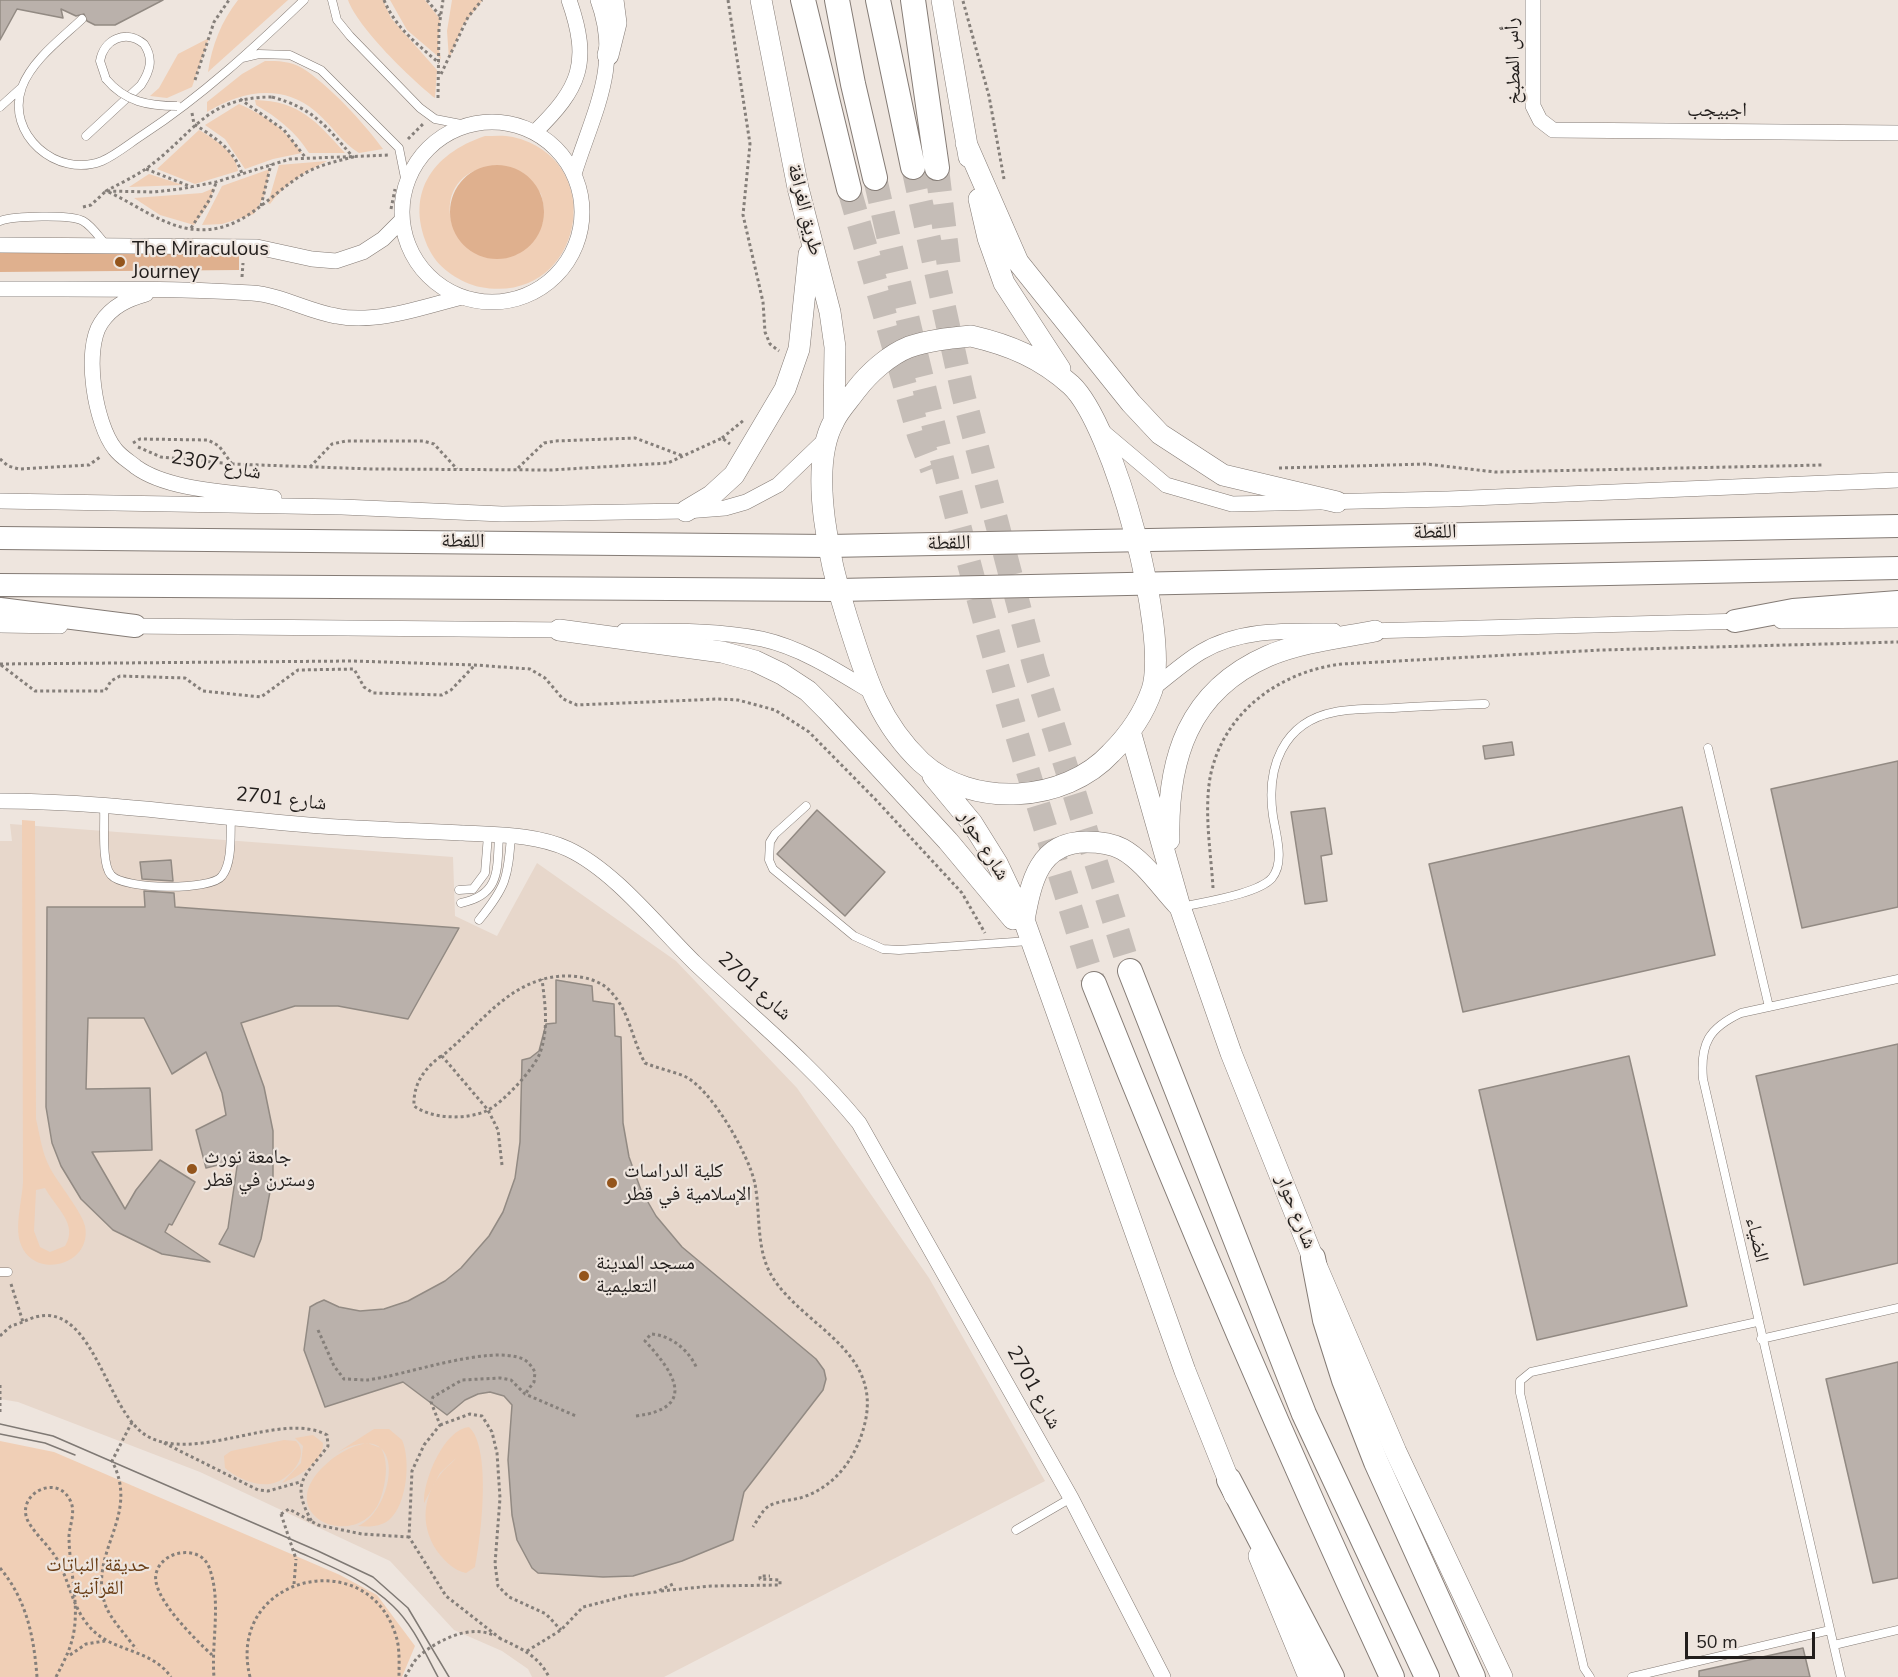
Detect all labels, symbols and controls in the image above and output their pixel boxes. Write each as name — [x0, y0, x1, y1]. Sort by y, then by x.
street label: رأس المطبخ — [1500, 17, 1528, 105]
street label: اجبيجب — [1687, 99, 1747, 123]
street label: طريق الغرافة — [781, 162, 827, 258]
place label: The Miraculous Journey — [132, 238, 269, 285]
marker: The Miraculous Journey — [113, 255, 127, 269]
street label: شارع 2307 — [169, 446, 263, 486]
street label: اللقطة — [1413, 521, 1457, 545]
street label: اللقطة — [441, 530, 485, 554]
street label: اللقطة — [927, 532, 971, 556]
street label: شارع 2701 — [234, 783, 328, 817]
street label: شارع حوار — [952, 807, 1014, 885]
street label: شارع 2701 — [712, 948, 796, 1026]
place label: جامعة نورث وسترن في قطر — [204, 1146, 315, 1193]
place label: كلية الدراسات الإسلامية في قطر — [624, 1160, 751, 1207]
marker: جامعة نورث وسترن في قطر — [185, 1162, 199, 1176]
street label: شارع حوار — [1269, 1171, 1321, 1253]
marker: كلية الدراسات الإسلامية في قطر — [605, 1176, 619, 1190]
street label: الضياء — [1739, 1215, 1773, 1265]
place label: مسجد المدينة التعليمية — [596, 1252, 695, 1299]
marker: مسجد المدينة التعليمية — [577, 1269, 591, 1283]
street label: شارع 2701 — [1000, 1342, 1066, 1434]
park label: حديقة النباتات القرآنية — [46, 1554, 150, 1601]
scale bar — [1688, 1620, 1818, 1658]
text: 50 m — [1696, 1630, 1738, 1654]

